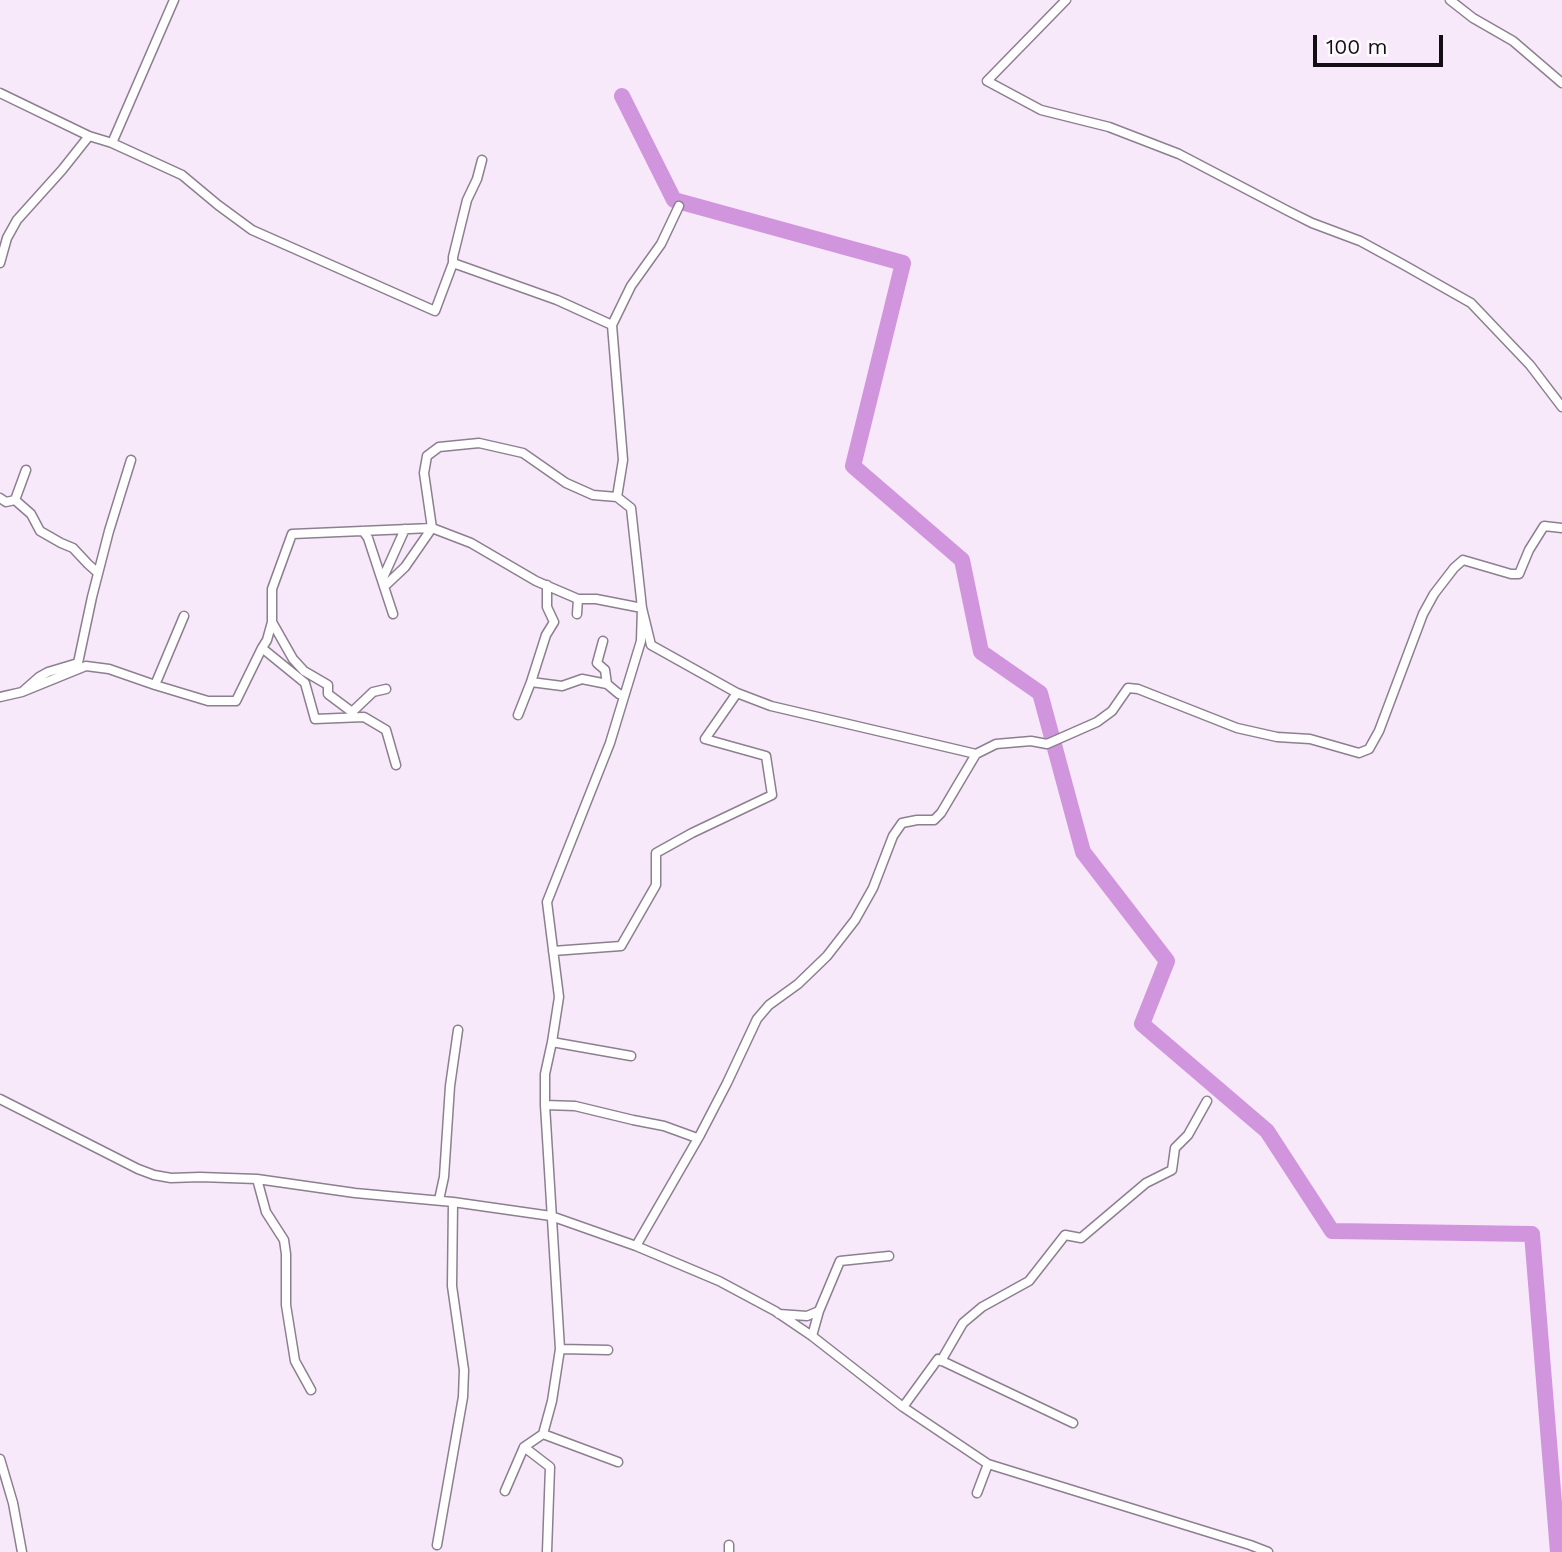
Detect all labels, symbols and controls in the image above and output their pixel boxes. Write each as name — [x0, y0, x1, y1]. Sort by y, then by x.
scale bar — [1317, 21, 1446, 65]
text: 100 m — [1326, 34, 1388, 59]

